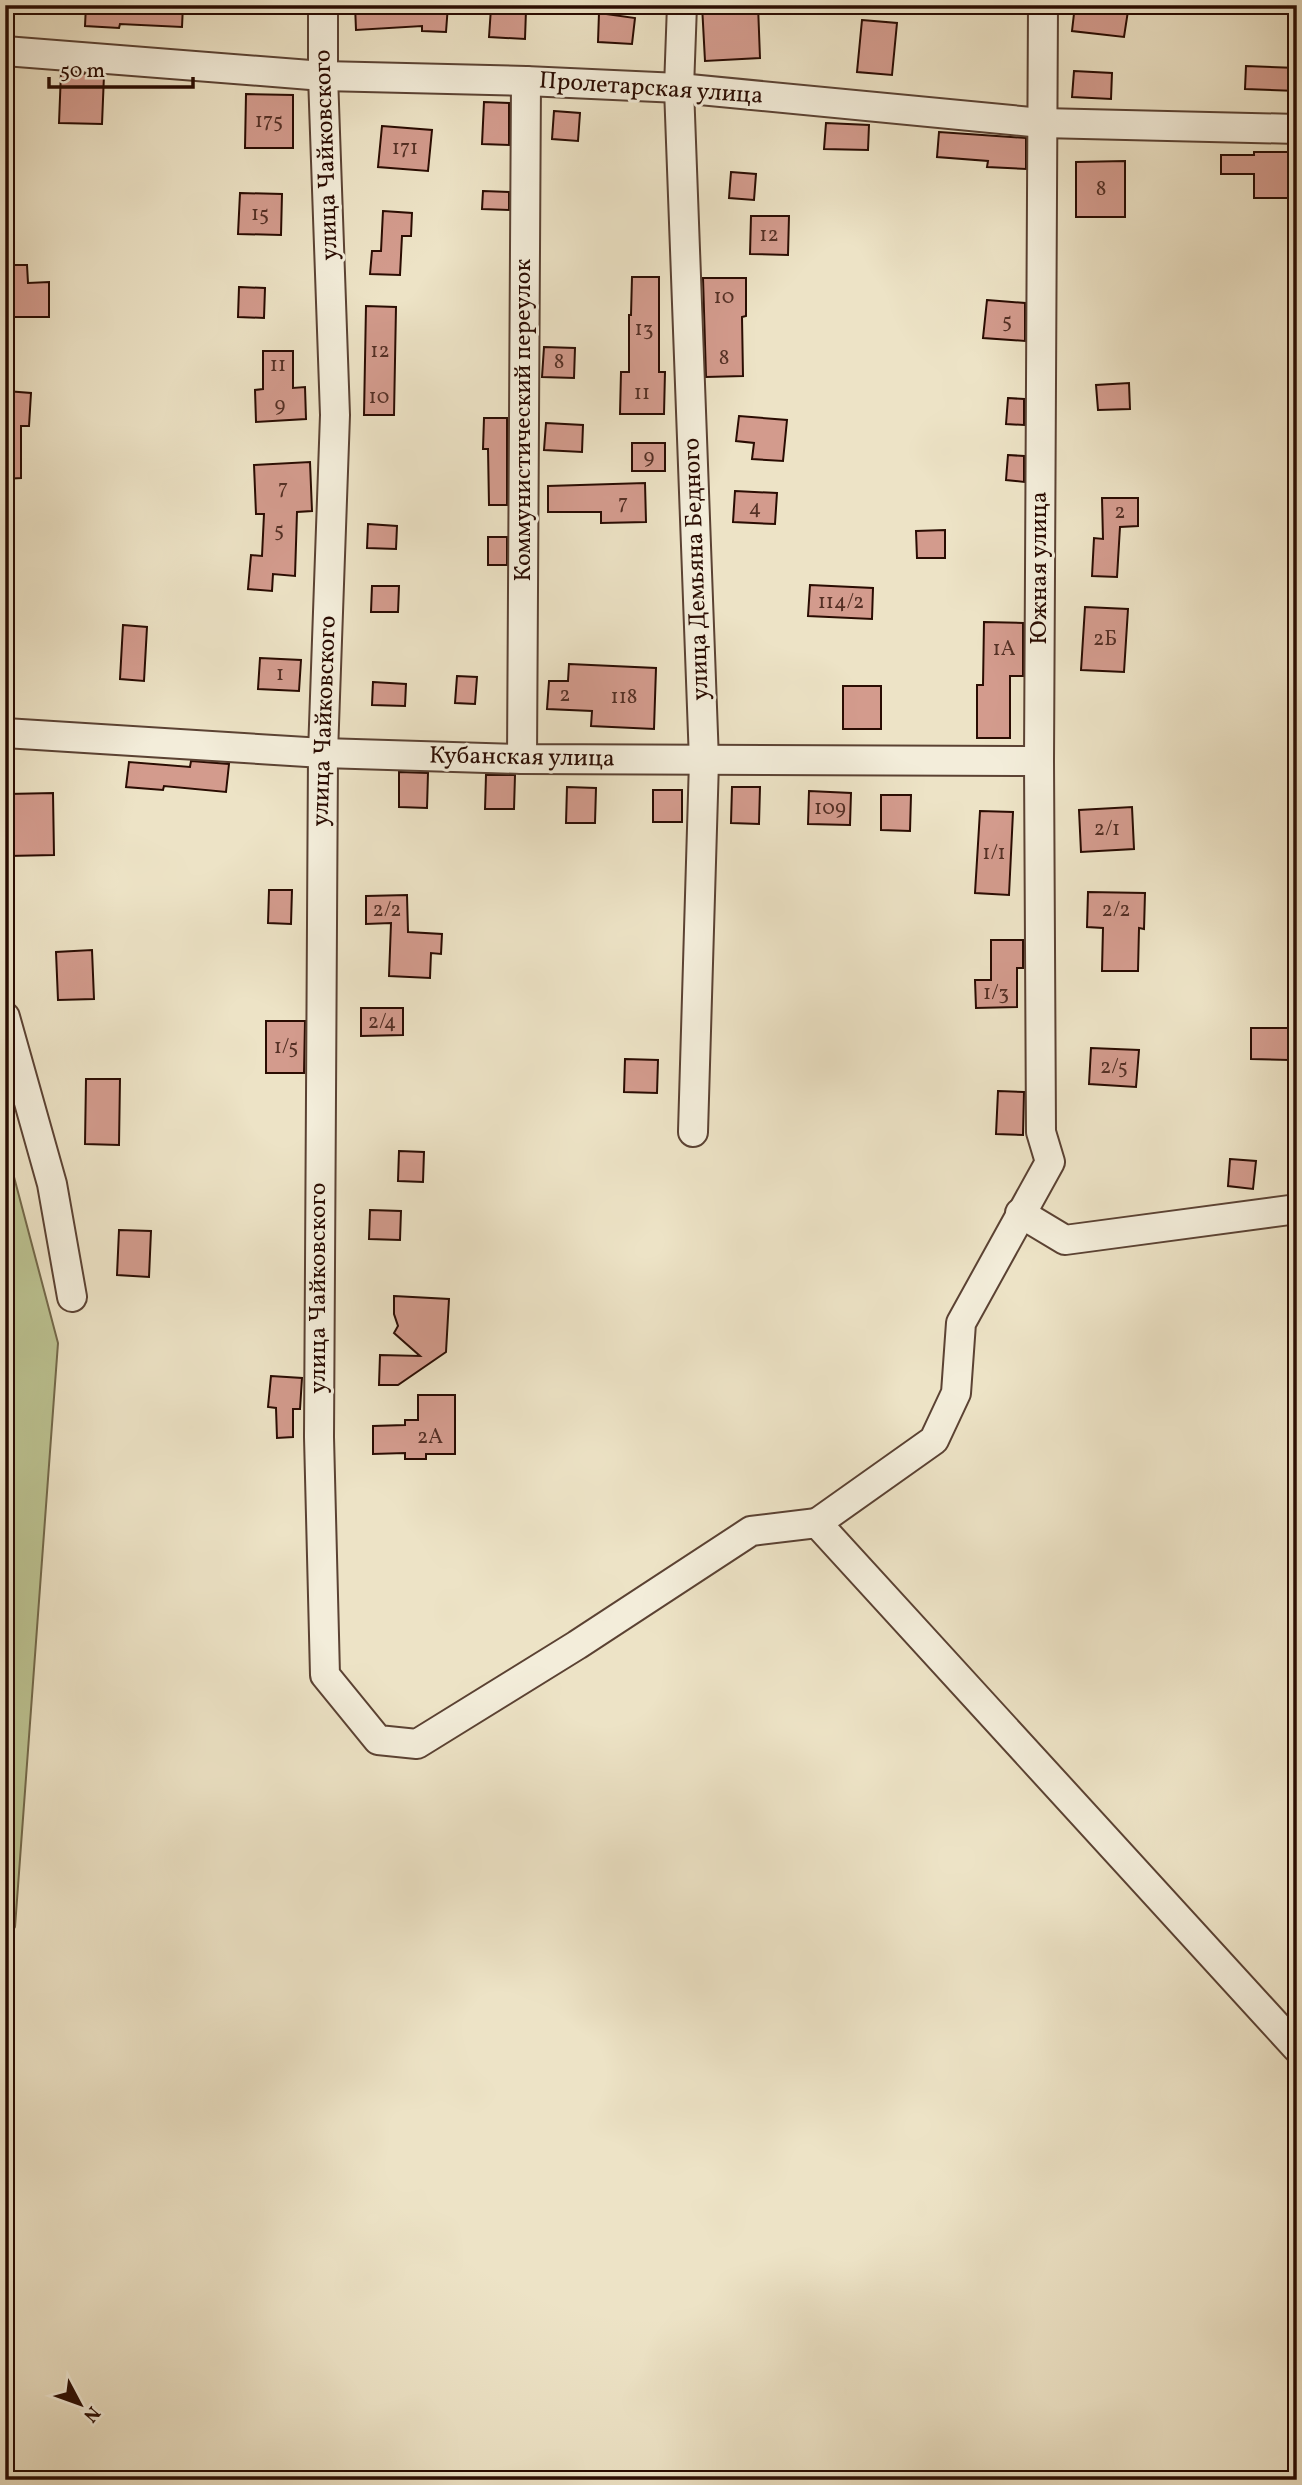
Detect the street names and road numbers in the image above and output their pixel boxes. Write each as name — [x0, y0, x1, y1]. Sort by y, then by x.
street label: улица Чайковского — [306, 49, 348, 261]
street label: Пролетарская улица — [538, 64, 764, 114]
street label: Коммунистический переулок — [507, 258, 541, 581]
street label: улица Демьяна Бедного — [675, 437, 719, 701]
street label: Южная улица — [1023, 491, 1057, 645]
street label: улица Чайковского — [304, 615, 346, 827]
street label: Кубанская улица — [429, 739, 615, 777]
street label: улица Чайковского — [302, 1182, 336, 1394]

